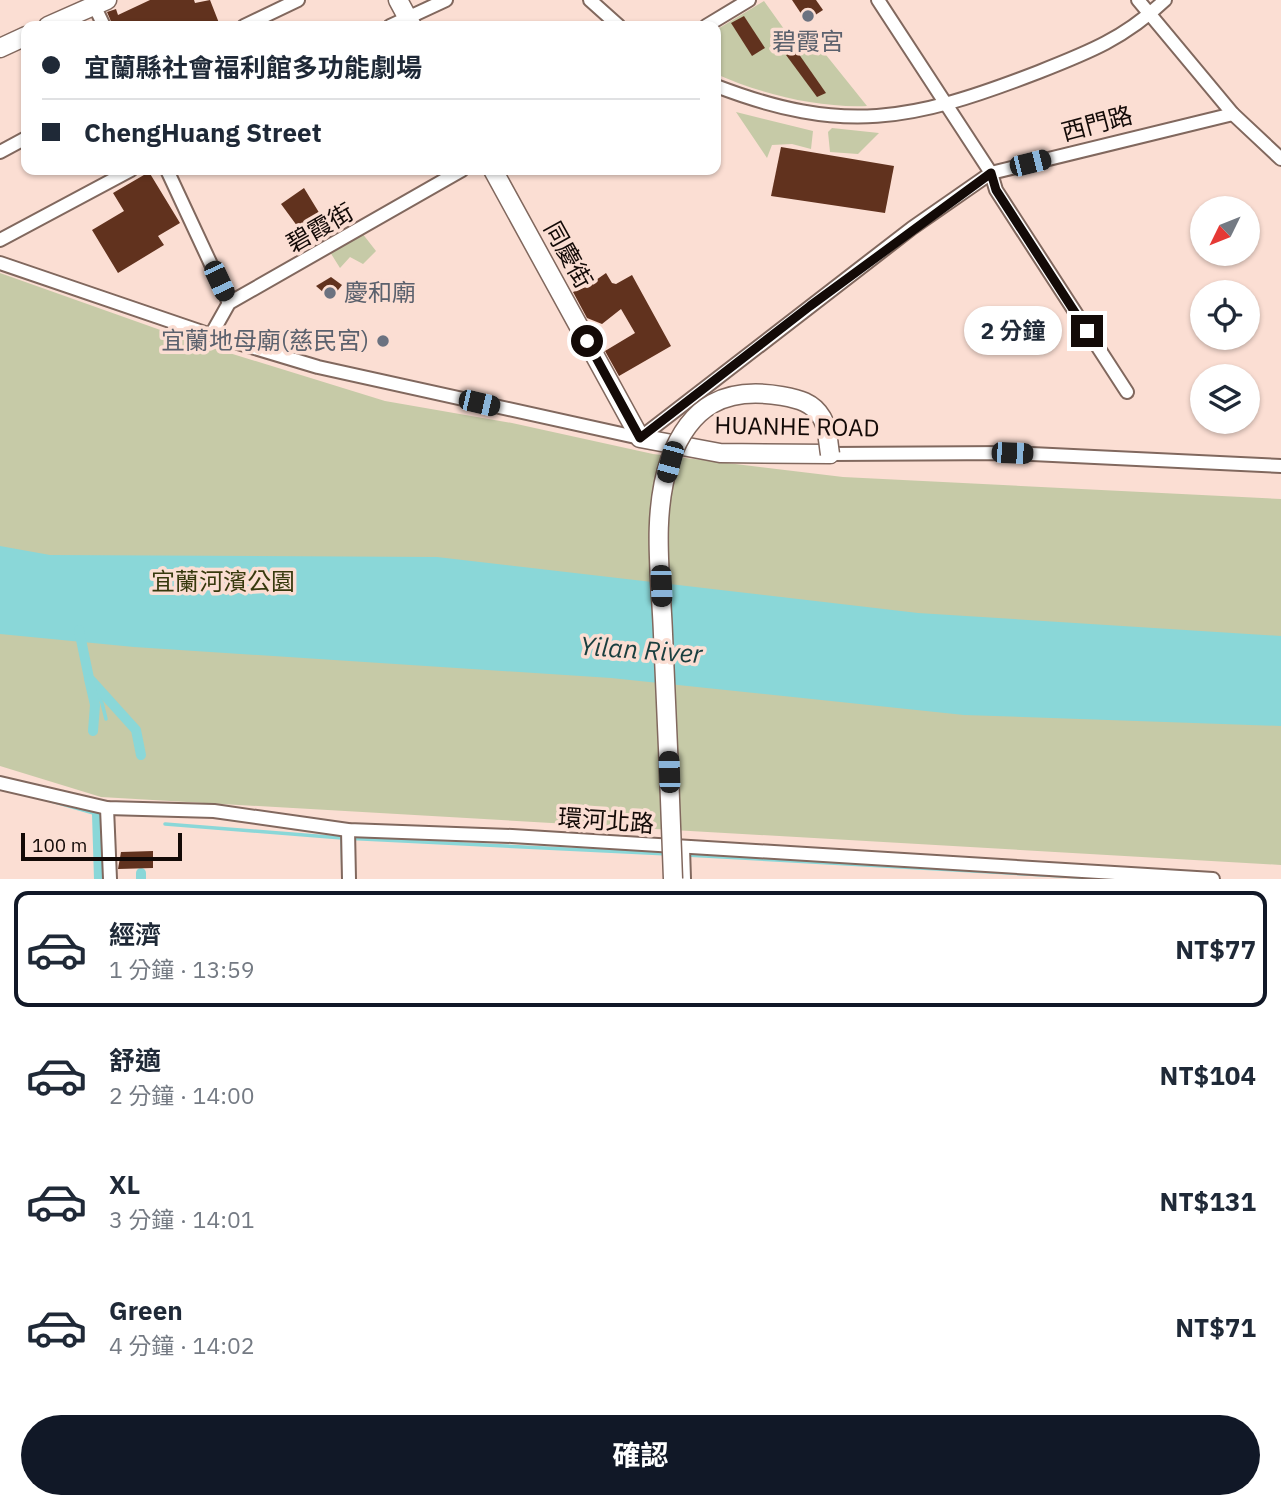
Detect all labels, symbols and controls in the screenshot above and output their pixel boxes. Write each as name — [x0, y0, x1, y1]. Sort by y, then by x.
marker: 碧霞宮 — [800, 8, 816, 24]
place label: 碧霞宮 — [772, 25, 844, 57]
text: 宜蘭縣社會福利館多功能劇場 — [84, 50, 422, 84]
street label: 西門路 — [1058, 98, 1136, 148]
text: ChengHuang Street — [84, 115, 322, 149]
car — [1008, 148, 1053, 178]
street label: 碧霞街 — [280, 195, 359, 259]
north arrow — [1190, 196, 1260, 266]
map controls — [1190, 196, 1260, 434]
street label: 同慶街 — [537, 215, 600, 294]
car — [201, 258, 238, 304]
place label: 慶和廟 — [344, 276, 416, 308]
button: locate — [1190, 280, 1260, 350]
marker: 慶和廟 — [322, 285, 338, 301]
callout: 2 分鐘 — [964, 306, 1062, 356]
text: 2 分鐘 — [980, 315, 1046, 345]
route end — [1071, 315, 1103, 347]
place label: 宜蘭地母廟(慈民宮) — [161, 324, 369, 356]
route start — [571, 325, 603, 357]
marker: 宜蘭地母廟(慈民宮) — [375, 333, 391, 349]
button: layers — [1190, 364, 1260, 434]
car — [457, 388, 502, 418]
street label: HUANHE ROAD — [714, 409, 880, 443]
car — [655, 439, 686, 485]
car — [991, 442, 1034, 464]
park label: 宜蘭河濱公園 — [151, 565, 295, 597]
car — [650, 565, 673, 607]
water label: Yilan River — [579, 628, 705, 670]
car — [658, 751, 681, 793]
street label: 環河北路 — [557, 801, 655, 839]
scale bar — [21, 830, 182, 862]
text: 100 m — [32, 833, 87, 857]
text: 經濟 — [109, 917, 161, 951]
icon: car — [25, 918, 88, 981]
text: NT$77 — [1175, 932, 1256, 966]
text: 1 分鐘 · 13:59 — [109, 954, 255, 984]
text: 舒適 — [109, 1043, 161, 1077]
icon: car — [25, 1044, 88, 1107]
text: NT$104 — [1160, 1058, 1256, 1092]
text: 2 分鐘 · 14:00 — [109, 1080, 255, 1110]
text: XL — [109, 1167, 140, 1201]
icon: car — [25, 1170, 88, 1233]
text: NT$131 — [1160, 1184, 1256, 1218]
text: 3 分鐘 · 14:01 — [109, 1204, 255, 1234]
text: Green — [109, 1293, 183, 1327]
icon: car — [25, 1296, 88, 1359]
text: NT$71 — [1175, 1310, 1256, 1344]
text: 4 分鐘 · 14:02 — [109, 1330, 255, 1360]
button: 確認 — [21, 1415, 1260, 1495]

